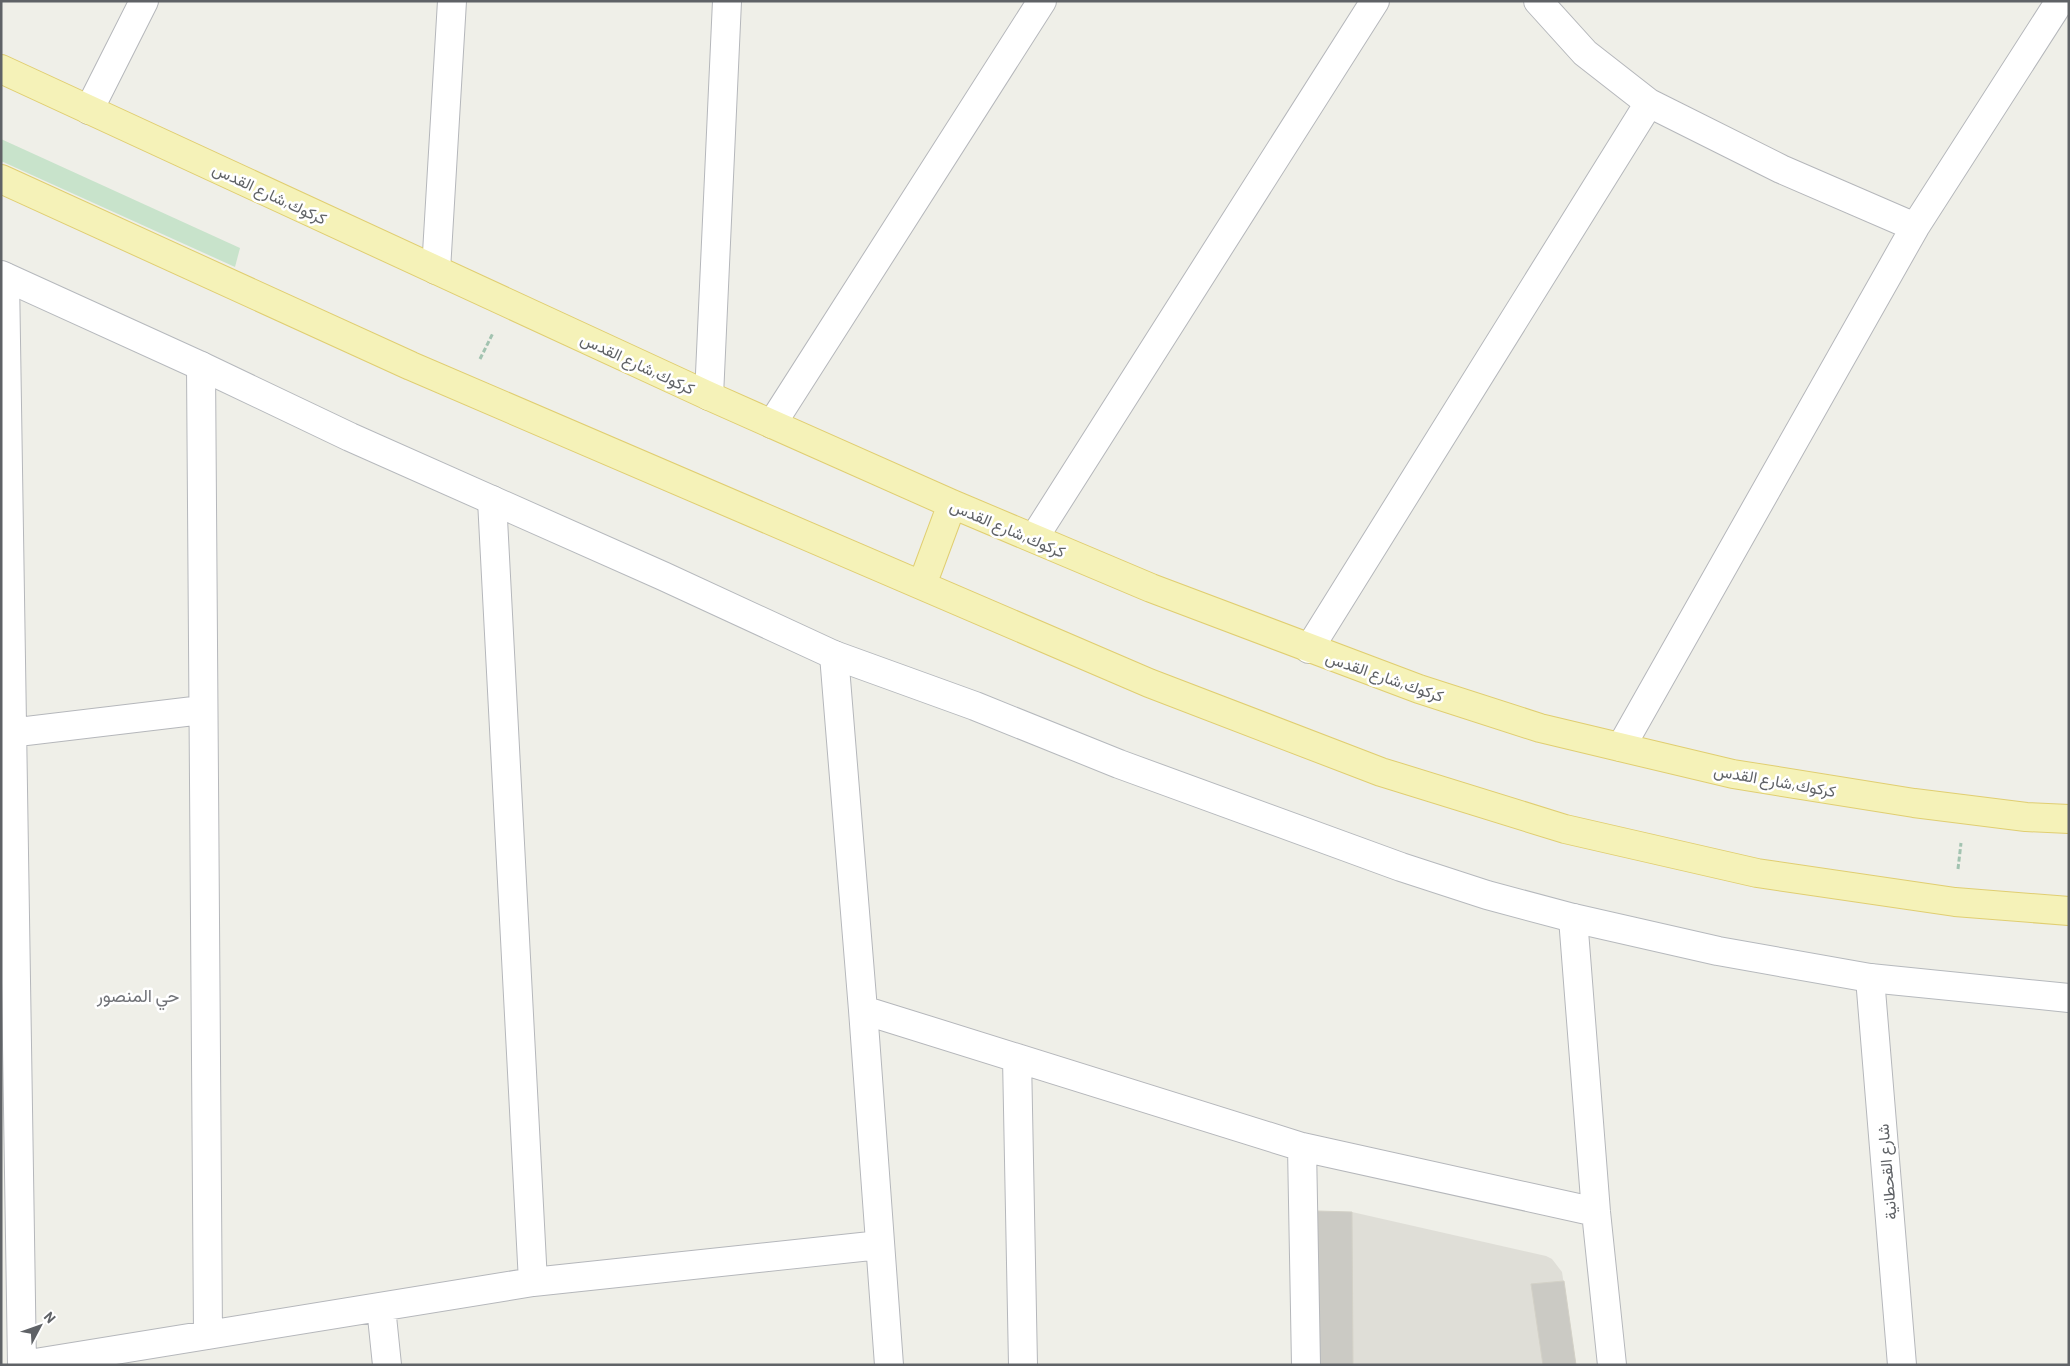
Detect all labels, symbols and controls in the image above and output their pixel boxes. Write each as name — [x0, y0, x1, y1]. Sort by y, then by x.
street label: كركوك,شارع القدس — [209, 158, 330, 230]
street label: كركوك,شارع القدس — [577, 328, 698, 400]
street label: كركوك,شارع القدس — [946, 495, 1069, 564]
street label: كركوك,شارع القدس — [1323, 647, 1446, 708]
street label: كركوك,شارع القدس — [1712, 760, 1837, 803]
district label: حي المنصور — [96, 984, 179, 1011]
street label: شارع القحطانية — [1872, 1123, 1903, 1221]
north arrow — [15, 1301, 65, 1351]
text: N — [41, 1308, 60, 1326]

